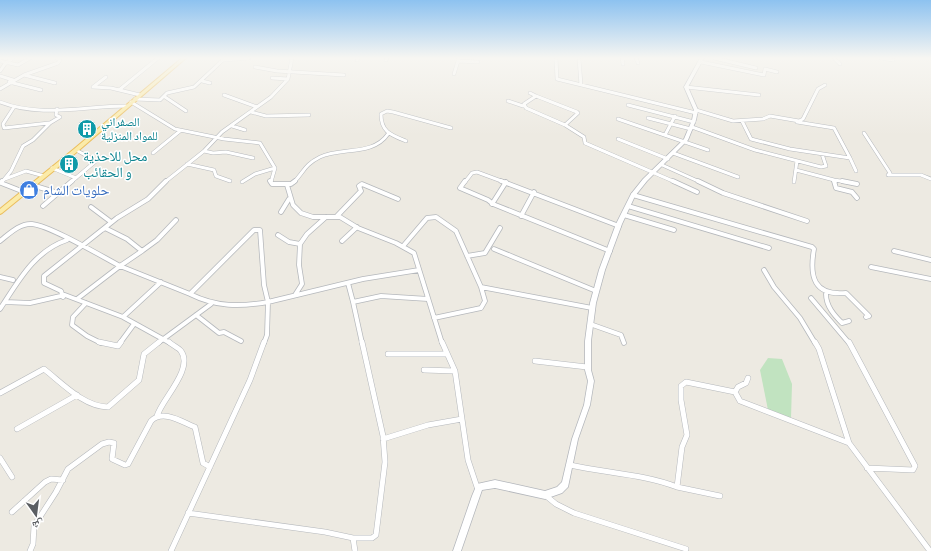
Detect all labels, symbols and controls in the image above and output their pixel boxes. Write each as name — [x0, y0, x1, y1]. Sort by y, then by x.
place label: الصفراني للمواد المنزلية — [101, 116, 158, 143]
building icon: الصفراني للمواد المنزلية — [76, 118, 98, 140]
place label: محل للاحذية و الحقائب — [83, 150, 147, 181]
building icon: محل للاحذية و الحقائب — [58, 153, 80, 175]
shop icon: حلويات الشام — [18, 179, 40, 201]
place label: حلويات الشام — [43, 184, 109, 200]
north arrow — [16, 495, 56, 535]
text: ش — [31, 516, 45, 531]

